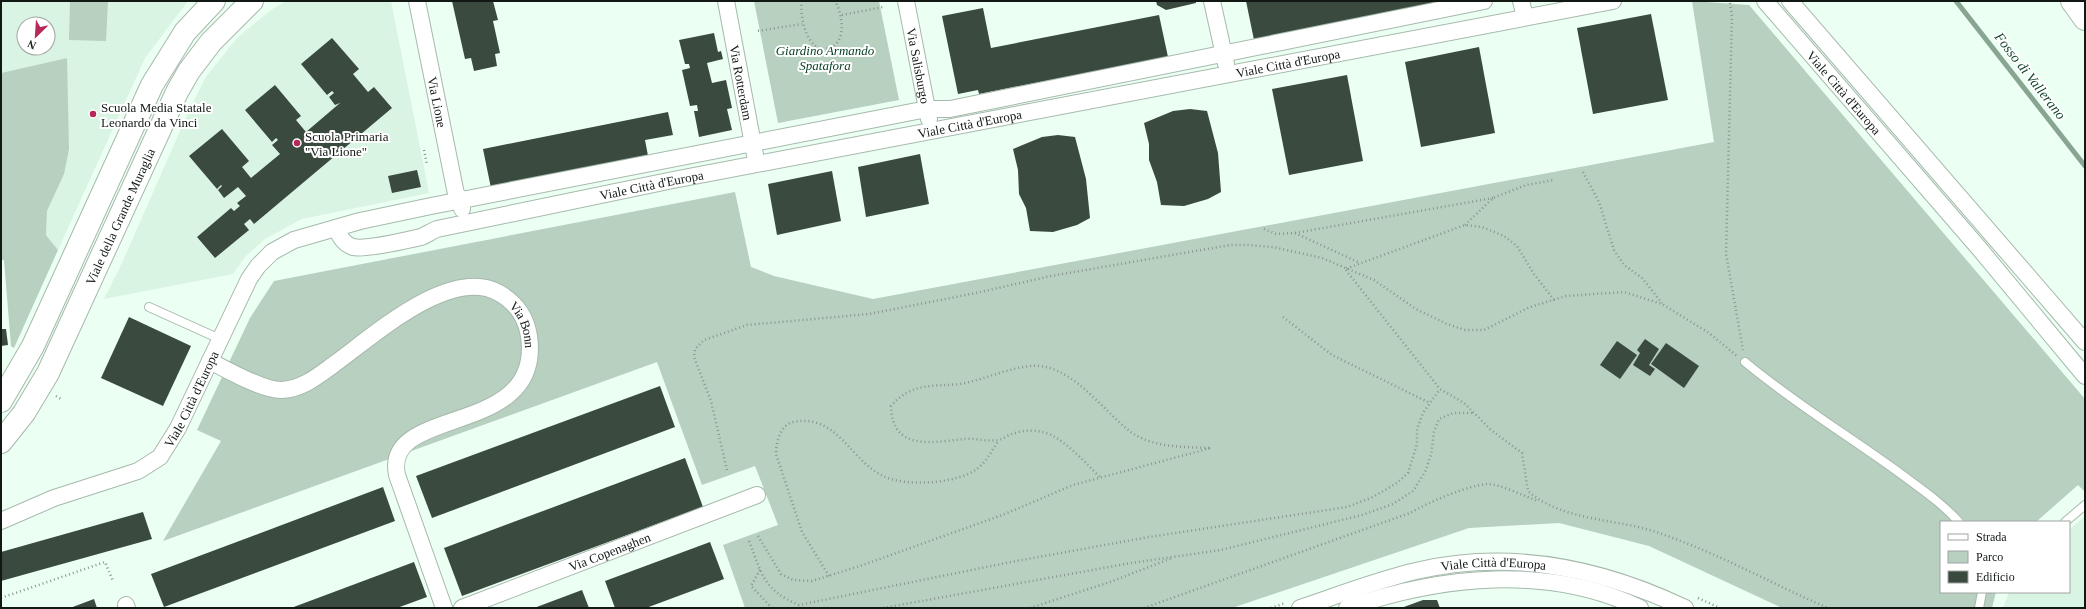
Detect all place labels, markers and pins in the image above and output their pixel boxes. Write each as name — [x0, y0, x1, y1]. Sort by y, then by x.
place label: Scuola Media Statale Leonardo da Vinci — [101, 100, 212, 130]
marker: Scuola Media Statale Leonardo da Vinci — [88, 109, 98, 119]
place label: Scuola Primaria "Via Lione" — [305, 129, 389, 159]
marker: Scuola Primaria "Via Lione" — [292, 138, 302, 148]

